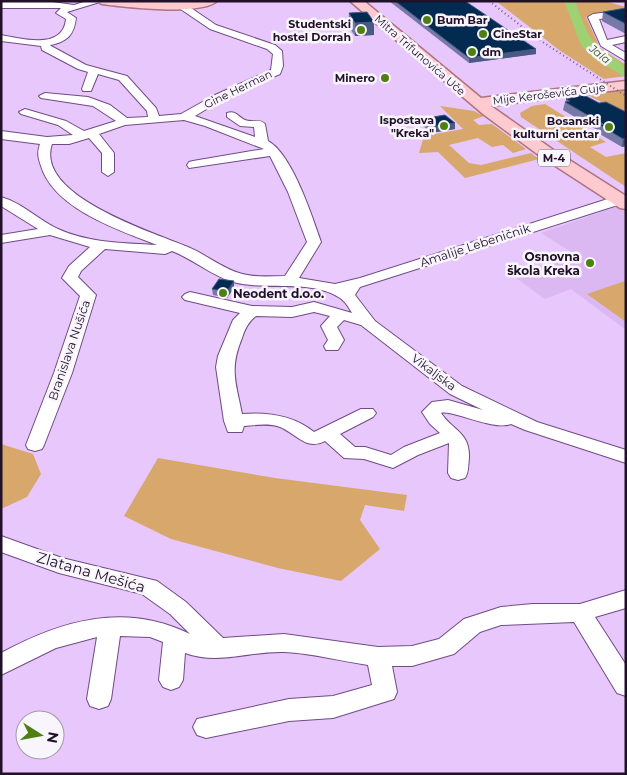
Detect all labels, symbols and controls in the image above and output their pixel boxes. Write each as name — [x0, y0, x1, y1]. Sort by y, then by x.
street label: Mitra Trifunovića Uče — [372, 12, 469, 99]
place label: Bum Bar — [437, 13, 488, 27]
marker: Bum Bar — [421, 14, 433, 26]
place label: Studentski hostel Dorrah — [273, 17, 351, 44]
marker: Studentski hostel Dorrah — [355, 24, 367, 36]
place label: CineStar — [493, 27, 542, 41]
marker: CineStar — [477, 28, 489, 40]
water label: Jala — [586, 41, 613, 67]
place label: dm — [482, 45, 501, 59]
marker: dm — [466, 46, 478, 58]
street label: Gine Herman — [202, 67, 274, 111]
place label: Minero — [335, 71, 375, 85]
marker: Minero — [379, 72, 391, 84]
street label: Mije Keroševića Guje — [492, 80, 606, 108]
place label: Ispostava "Kreka" — [380, 113, 434, 140]
place label: Bosanski kulturni centar — [513, 114, 599, 141]
marker: Ispostava "Kreka" — [438, 120, 450, 132]
marker: Bosanski kulturni centar — [603, 121, 615, 133]
road number: M-4 — [538, 150, 570, 167]
street label: Amalije Lebeničnik — [418, 220, 533, 270]
place label: Osnovna škola Kreka — [507, 249, 580, 278]
marker: Osnovna škola Kreka — [584, 257, 596, 269]
place label: Neodent d.o.o. — [233, 286, 324, 301]
marker: Neodent d.o.o. — [217, 287, 229, 299]
street label: Branislava Nušića — [45, 298, 93, 402]
street label: Vikaljska — [409, 350, 459, 394]
street label: Zlatana Mešića — [34, 547, 148, 597]
north arrow — [15, 710, 65, 760]
text: N — [43, 730, 63, 745]

